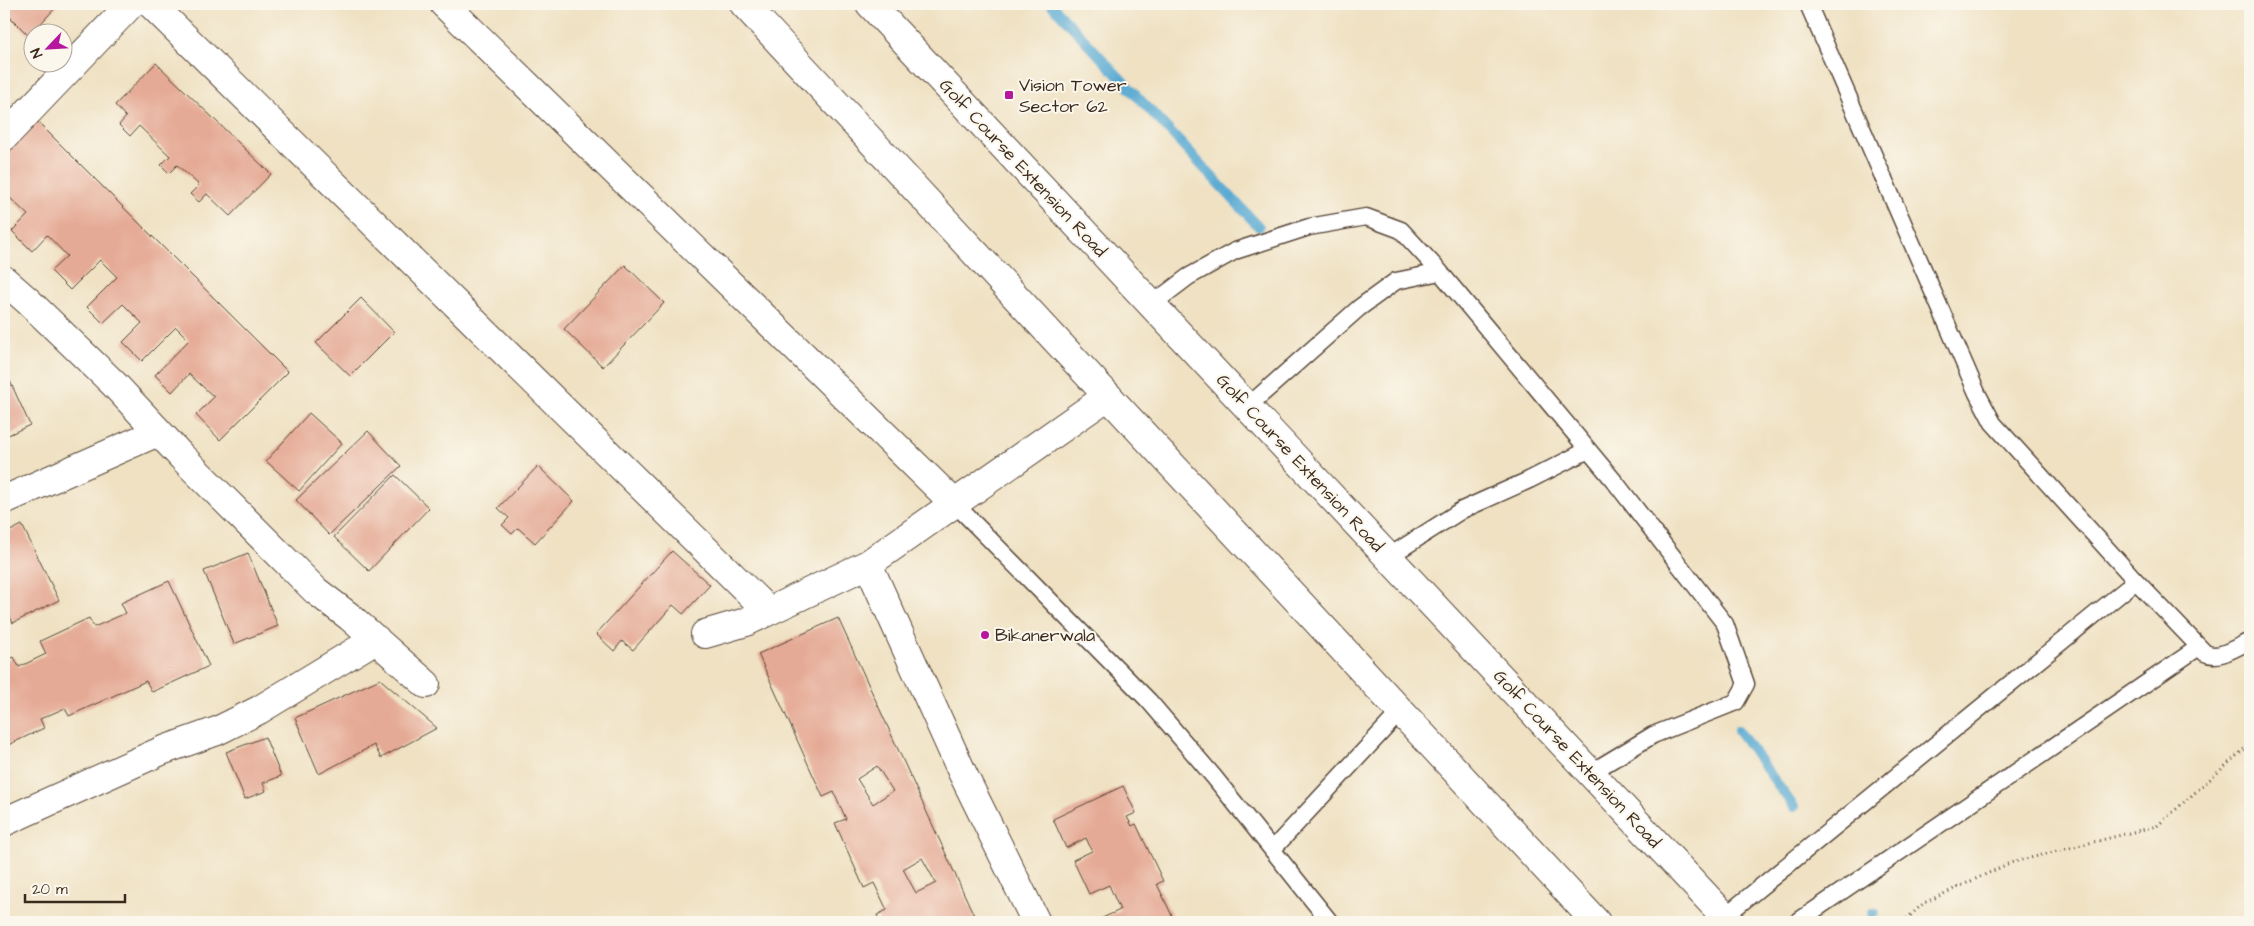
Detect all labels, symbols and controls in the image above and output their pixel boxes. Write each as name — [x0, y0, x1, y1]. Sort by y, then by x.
north arrow — [22, 22, 72, 72]
text: N — [26, 45, 48, 61]
street label: Golf Course Extension Road — [933, 73, 1113, 263]
place label: Vision Tower Sector 62 — [1019, 73, 1127, 119]
marker: Vision Tower Sector 62 — [1003, 89, 1015, 101]
street label: Golf Course Extension Road — [1210, 368, 1390, 558]
place label: Bikanerwala — [995, 623, 1095, 648]
marker: Bikanerwala — [979, 629, 991, 641]
street label: Golf Course Extension Road — [1487, 664, 1667, 854]
scale bar — [25, 871, 125, 903]
text: 20 m — [32, 879, 68, 900]

